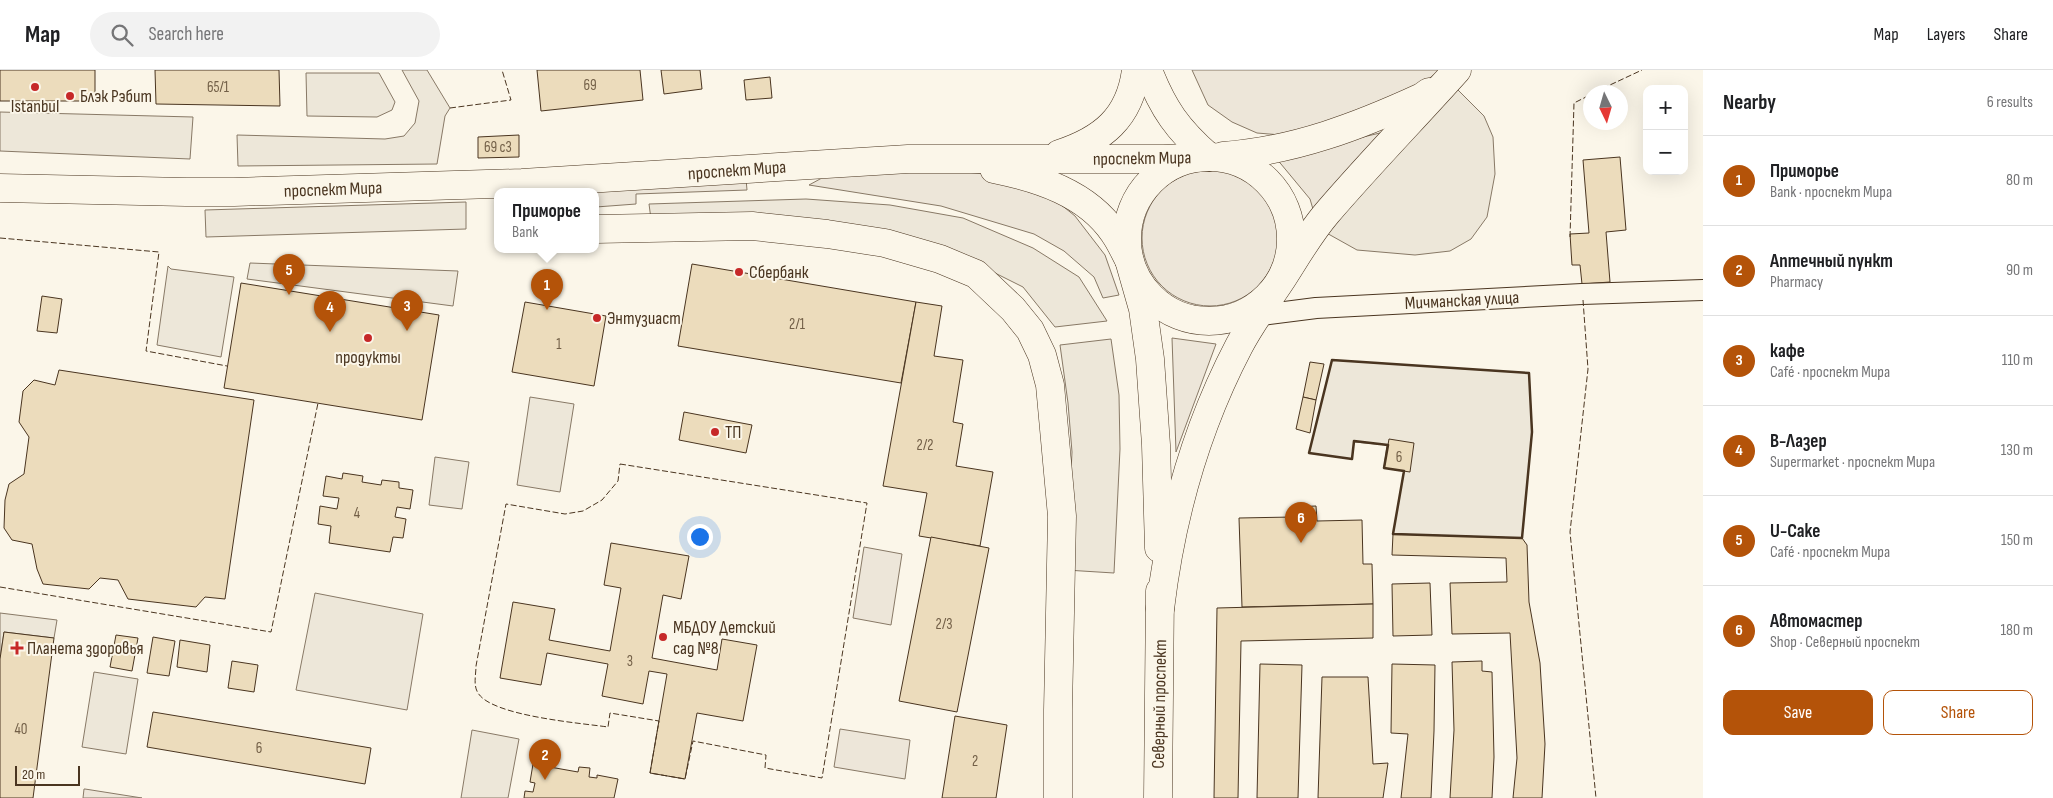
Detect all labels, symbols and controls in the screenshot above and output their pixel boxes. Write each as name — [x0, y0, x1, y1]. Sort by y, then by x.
search box — [90, 12, 440, 57]
text: Map — [25, 20, 60, 49]
icon: search — [108, 21, 136, 49]
text: Search here — [148, 23, 224, 46]
text: Map — [1874, 24, 1899, 45]
text: Layers — [1927, 24, 1966, 45]
text: Share — [1994, 24, 2028, 45]
house number: 69 — [583, 76, 597, 95]
house number: 65/1 — [207, 78, 230, 97]
marker: Istanbul — [29, 81, 41, 93]
north arrow — [1583, 85, 1628, 130]
map controls — [1643, 85, 1688, 175]
button: + — [1643, 85, 1688, 130]
place label: Блэк Рэбит — [80, 86, 152, 107]
marker: Блэк Рэбит — [64, 90, 76, 102]
text: Nearby — [1723, 90, 1776, 115]
text: 6 results — [1987, 93, 2033, 112]
place label: Istanbul — [11, 96, 59, 117]
button: − — [1643, 130, 1688, 175]
house number: 69 с3 — [484, 138, 512, 157]
street label: проспект Мира — [1093, 147, 1191, 170]
street label: проспект Мира — [687, 157, 787, 184]
text: Приморье — [1770, 160, 1839, 183]
text: 1 — [1736, 171, 1742, 190]
text: 80 m — [2006, 171, 2033, 190]
street label: проспект Мира — [283, 177, 383, 202]
text: Bank · проспект Мира — [1770, 183, 1892, 202]
popup — [494, 188, 599, 253]
text: Приморье — [512, 200, 581, 223]
text: Bank — [512, 223, 538, 242]
text: Аптечный пункт — [1770, 250, 1893, 273]
pin: 5 — [273, 254, 305, 295]
text: 2 — [1735, 261, 1743, 280]
text: 90 m — [2006, 261, 2033, 280]
place label: Сбербанк — [749, 262, 809, 283]
marker: Сбербанк — [733, 266, 745, 278]
pin: 1 — [531, 269, 563, 310]
text: Pharmacy — [1770, 273, 1823, 292]
street label: Мичманская улица — [1404, 287, 1520, 314]
pin: 3 — [391, 290, 423, 331]
pin: 4 — [314, 291, 346, 332]
place label: Энтузиаст — [607, 308, 681, 329]
marker: Энтузиаст — [591, 312, 603, 324]
house number: 2/1 — [789, 315, 806, 334]
marker: продукты — [362, 332, 374, 344]
house number: 1 — [556, 335, 562, 354]
text: кафе — [1770, 340, 1805, 363]
place label: продукты — [335, 347, 401, 368]
text: 3 — [1735, 351, 1743, 370]
text: 110 m — [2002, 351, 2033, 370]
text: Café · проспект Мира — [1770, 363, 1890, 382]
place label: ТП — [725, 422, 741, 443]
marker: ТП — [709, 426, 721, 438]
text: В-Лазер — [1770, 430, 1827, 453]
house number: 2/2 — [916, 436, 934, 455]
text: 4 — [1735, 441, 1743, 460]
text: 130 m — [2001, 441, 2033, 460]
house number: 6 — [1396, 448, 1402, 467]
text: Supermarket · проспект Мира — [1770, 453, 1935, 472]
pin: 6 — [1285, 502, 1317, 543]
house number: 4 — [354, 504, 360, 523]
text: U-Cake — [1770, 520, 1820, 543]
your location — [687, 524, 713, 550]
text: 5 — [1735, 531, 1743, 550]
text: 150 m — [2001, 531, 2033, 550]
text: Café · проспект Мира — [1770, 543, 1890, 562]
text: Автомастер — [1770, 610, 1863, 633]
house number: 2/3 — [935, 615, 953, 634]
place label: МБДОУ Детский сад №8 — [673, 617, 776, 659]
text: 6 — [1735, 621, 1743, 640]
text: 180 m — [2000, 621, 2033, 640]
marker: МБДОУ Детский сад №8 — [657, 631, 669, 643]
text: Shop · Северный проспект — [1770, 633, 1920, 652]
place label: Планета здоровья — [27, 638, 144, 659]
street label: Северный проспект — [1148, 639, 1171, 769]
marker: Планета здоровья — [11, 642, 23, 654]
house number: 3 — [627, 652, 633, 671]
button: Save — [1723, 690, 1873, 735]
button: Share — [1883, 690, 2033, 735]
house number: 40 — [15, 720, 27, 739]
house number: 6 — [256, 739, 262, 758]
pin: 2 — [529, 739, 561, 780]
house number: 2 — [972, 752, 978, 771]
scale bar — [15, 763, 80, 786]
text: 20 m — [22, 766, 45, 783]

